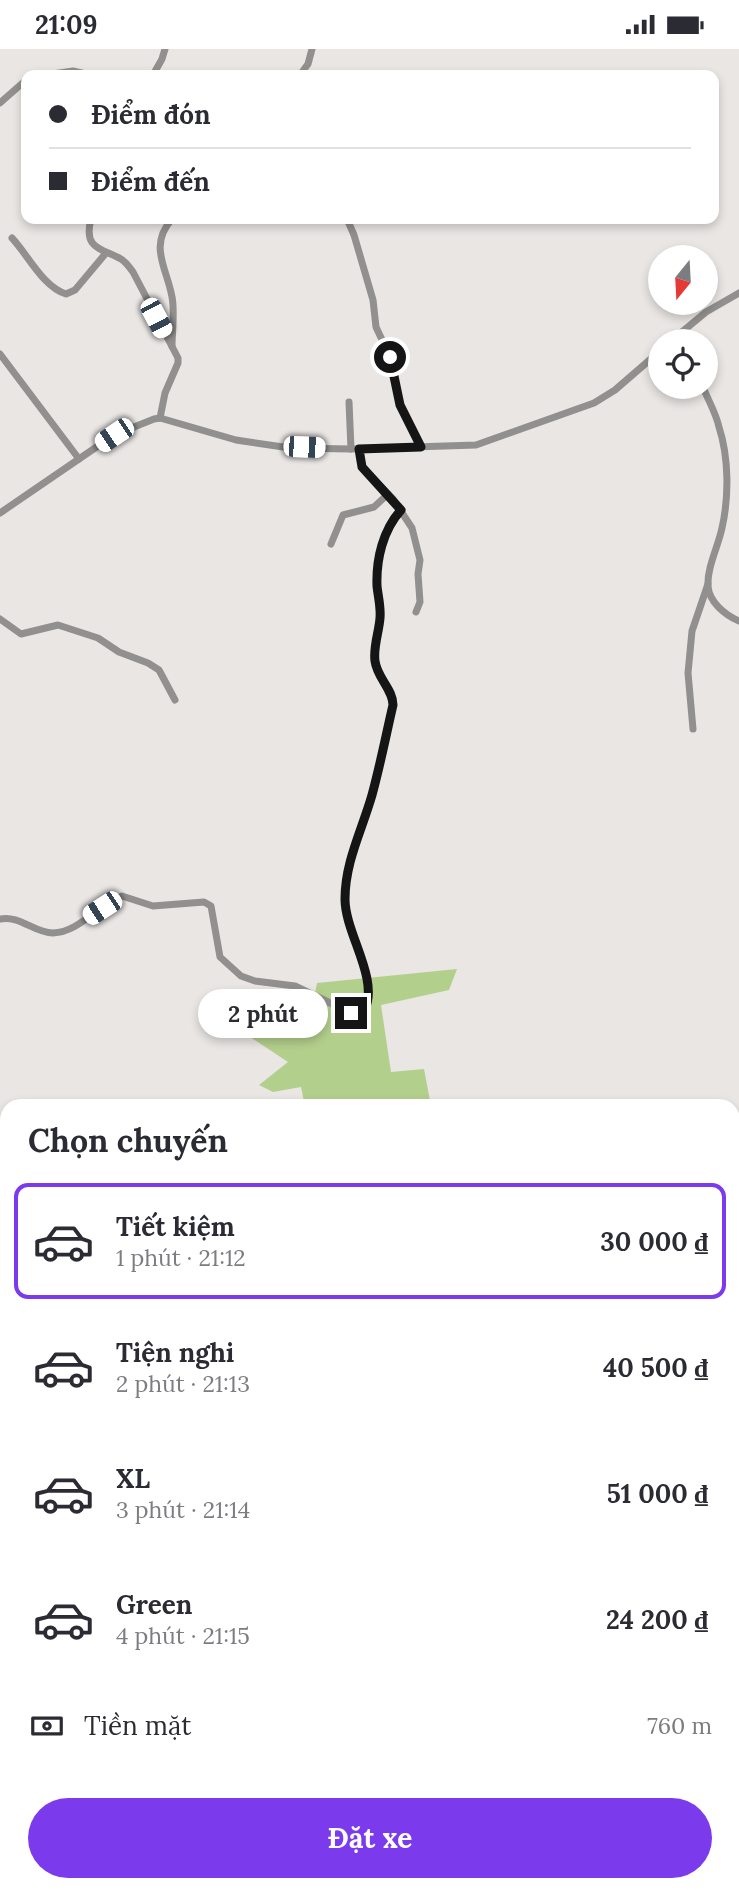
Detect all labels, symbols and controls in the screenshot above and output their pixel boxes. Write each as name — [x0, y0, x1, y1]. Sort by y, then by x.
text: 21:09 — [35, 8, 97, 41]
text: Điểm đón — [91, 98, 211, 131]
text: Điểm đến — [91, 165, 210, 198]
north arrow — [648, 245, 718, 315]
map controls — [648, 245, 718, 399]
car — [137, 295, 176, 341]
button: locate — [648, 329, 718, 399]
route start — [374, 341, 406, 373]
car — [91, 415, 138, 455]
car — [283, 436, 326, 458]
car — [79, 888, 126, 928]
callout: 2 phút — [197, 989, 326, 1037]
route end — [335, 997, 367, 1029]
text: 2 phút — [228, 999, 298, 1028]
text: Chọn chuyến — [28, 1120, 228, 1161]
icon: car — [32, 1210, 95, 1273]
text: Tiết kiệm — [116, 1210, 235, 1243]
text: 30 000 ₫ — [600, 1225, 708, 1258]
text: 1 phút · 21:12 — [116, 1243, 246, 1272]
icon: car — [32, 1336, 95, 1399]
text: Tiện nghi — [116, 1336, 234, 1369]
text: 40 500 ₫ — [603, 1351, 708, 1384]
text: 2 phút · 21:13 — [116, 1369, 250, 1398]
icon: car — [32, 1462, 95, 1525]
text: XL — [116, 1462, 150, 1495]
text: 51 000 ₫ — [607, 1477, 708, 1510]
text: 3 phút · 21:14 — [116, 1495, 250, 1524]
icon: car — [32, 1588, 95, 1651]
text: Green — [116, 1588, 192, 1621]
text: 24 200 ₫ — [606, 1603, 708, 1636]
text: 4 phút · 21:15 — [116, 1621, 250, 1650]
icon: cash — [28, 1707, 66, 1745]
text: Tiền mặt — [84, 1709, 191, 1742]
text: 760 m — [647, 1711, 712, 1740]
button: Đặt xe — [28, 1798, 712, 1878]

